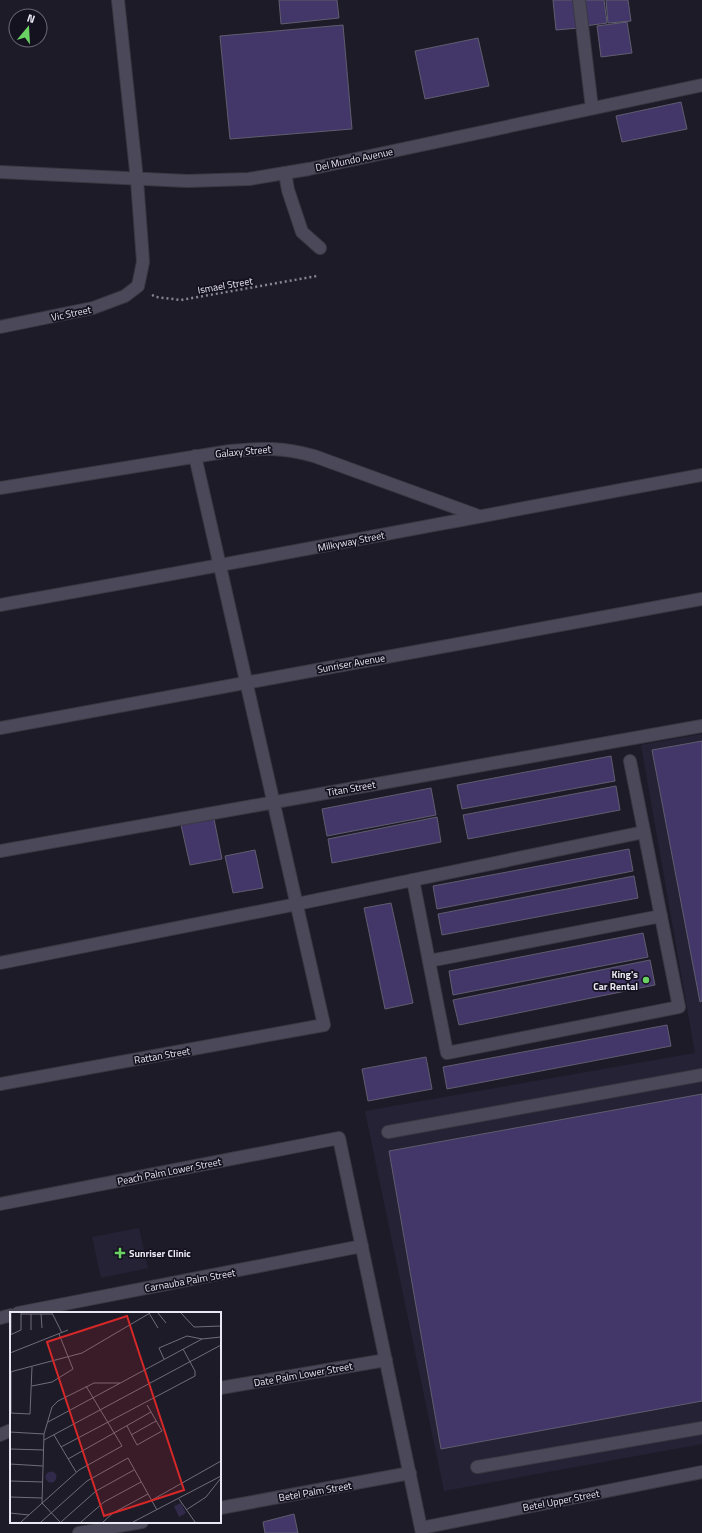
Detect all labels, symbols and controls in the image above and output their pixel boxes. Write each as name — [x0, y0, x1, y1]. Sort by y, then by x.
north arrow — [8, 8, 48, 48]
text: N — [25, 10, 37, 27]
street label: Del Mundo Avenue — [314, 144, 394, 175]
street label: Ismael Street — [196, 273, 254, 298]
street label: Vic Street — [50, 302, 93, 325]
street label: Galaxy Street — [215, 442, 272, 461]
street label: Milkyway Street — [316, 528, 386, 555]
street label: Sunriser Avenue — [316, 650, 386, 677]
street label: Titan Street — [325, 777, 377, 800]
place label: King's Car Rental — [593, 967, 638, 994]
marker: King's Car Rental — [641, 975, 651, 985]
street label: Rattan Street — [133, 1043, 192, 1068]
street label: Peach Palm Lower Street — [116, 1154, 223, 1189]
place label: Sunriser Clinic — [129, 1246, 191, 1261]
marker: Sunriser Clinic — [114, 1247, 126, 1259]
street label: Carnauba Palm Street — [144, 1265, 237, 1296]
inset map — [10, 1312, 221, 1523]
street label: Date Palm Lower Street — [253, 1358, 354, 1391]
street label: Betel Palm Street — [277, 1478, 353, 1505]
street label: Betel Upper Street — [522, 1486, 601, 1515]

